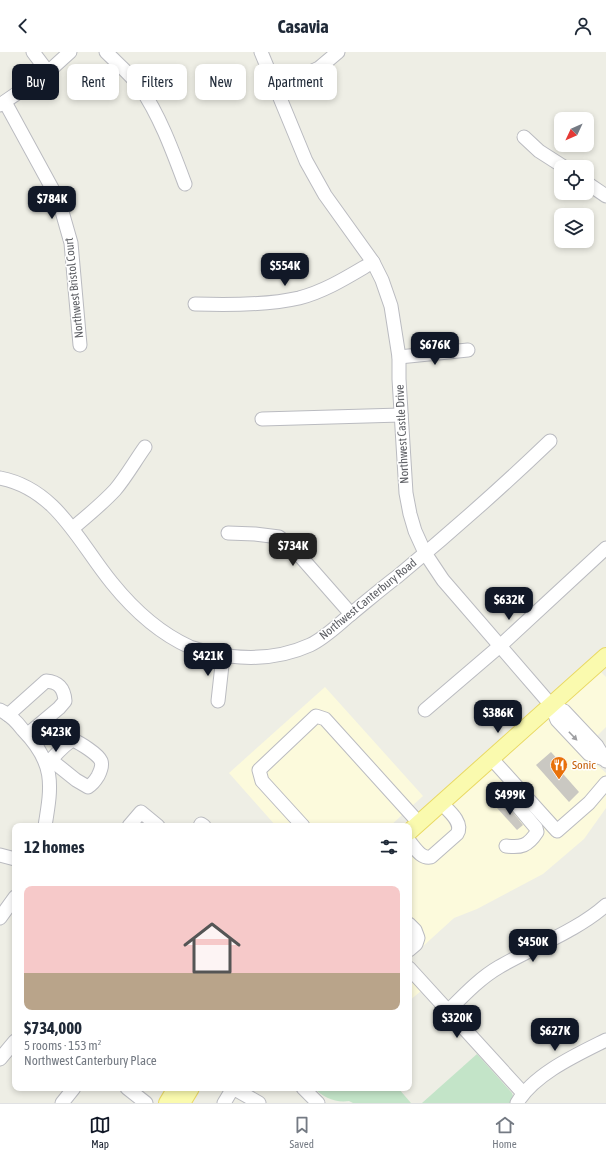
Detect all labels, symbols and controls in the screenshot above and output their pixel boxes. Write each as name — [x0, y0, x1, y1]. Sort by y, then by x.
icon: back — [12, 15, 34, 37]
icon: person — [572, 15, 594, 37]
text: Casavia — [277, 16, 329, 37]
chip: Buy — [12, 64, 59, 100]
chip: Rent — [67, 64, 119, 100]
chip: Filters — [127, 64, 187, 100]
chip: New — [195, 64, 246, 100]
chip: Apartment — [254, 64, 337, 100]
north arrow — [554, 112, 594, 152]
map controls — [554, 112, 594, 248]
button: locate — [554, 160, 594, 200]
pin: $784K — [24, 186, 80, 220]
text: $784K — [37, 191, 67, 206]
button: layers — [554, 208, 594, 248]
street label: Northwest Bristol Court — [62, 237, 86, 339]
pin: $554K — [257, 253, 313, 287]
text: $554K — [270, 258, 300, 273]
pin: $676K — [407, 332, 463, 366]
text: $676K — [420, 337, 450, 352]
street label: Northwest Castle Drive — [392, 384, 412, 484]
pin: $734K — [265, 533, 321, 567]
text: $734K — [278, 538, 308, 553]
street label: Northwest Canterbury Road — [317, 556, 419, 642]
pin: $632K — [481, 587, 537, 621]
text: $632K — [494, 592, 524, 607]
pin: $421K — [180, 643, 236, 677]
text: $421K — [193, 648, 223, 663]
pin: $386K — [470, 700, 526, 734]
text: $386K — [483, 705, 513, 720]
pin: $423K — [28, 719, 84, 753]
text: $423K — [41, 724, 71, 739]
one-way arrow — [568, 731, 577, 742]
restaurant icon: Sonic — [549, 755, 569, 780]
place label: Sonic — [572, 758, 596, 772]
pin: $499K — [482, 782, 538, 816]
text: $499K — [495, 787, 525, 802]
icon: filters — [378, 836, 400, 858]
text: 12 homes — [24, 837, 85, 857]
icon: home — [176, 912, 248, 984]
pin: $450K — [505, 929, 561, 963]
text: $450K — [518, 934, 548, 949]
pin: $320K — [429, 1005, 485, 1039]
text: $320K — [442, 1010, 472, 1025]
text: $734,000 — [24, 1018, 82, 1038]
pin: $627K — [527, 1018, 583, 1052]
text: $627K — [540, 1023, 570, 1038]
text: 5 rooms · 153 m² — [24, 1038, 101, 1053]
text: Northwest Canterbury Place — [24, 1053, 157, 1068]
tab: Map — [89, 1114, 111, 1150]
tab: Saved — [290, 1114, 314, 1150]
tab: Home — [492, 1114, 517, 1150]

